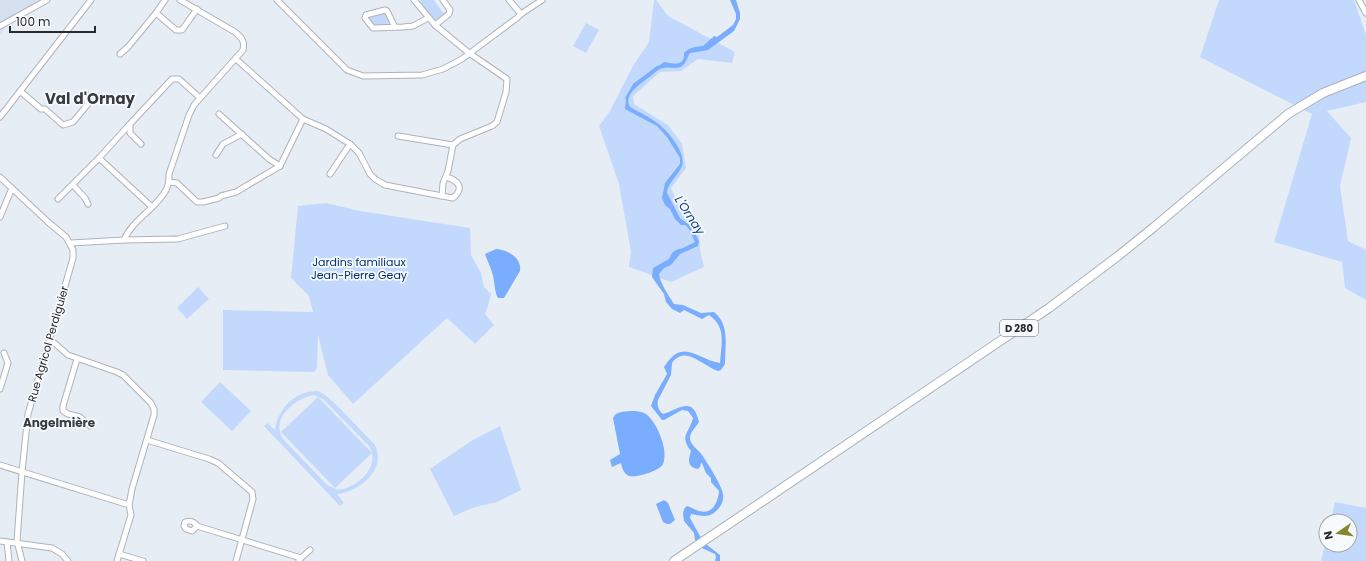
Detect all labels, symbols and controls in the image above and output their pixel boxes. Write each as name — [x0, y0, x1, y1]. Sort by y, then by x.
scale bar — [10, 8, 95, 34]
text: 100 m — [16, 13, 50, 30]
district label: Val d'Ornay — [45, 88, 136, 109]
water label: L'Ornay — [671, 192, 710, 239]
park label: Jardins familiaux Jean-Pierre Geay — [311, 254, 408, 283]
street label: Rue Agricol Perdiguier — [24, 284, 72, 404]
road number: D 280 — [1000, 320, 1038, 336]
district label: Angelmière — [23, 414, 96, 431]
north arrow — [1318, 513, 1358, 553]
text: N — [1320, 529, 1337, 541]

